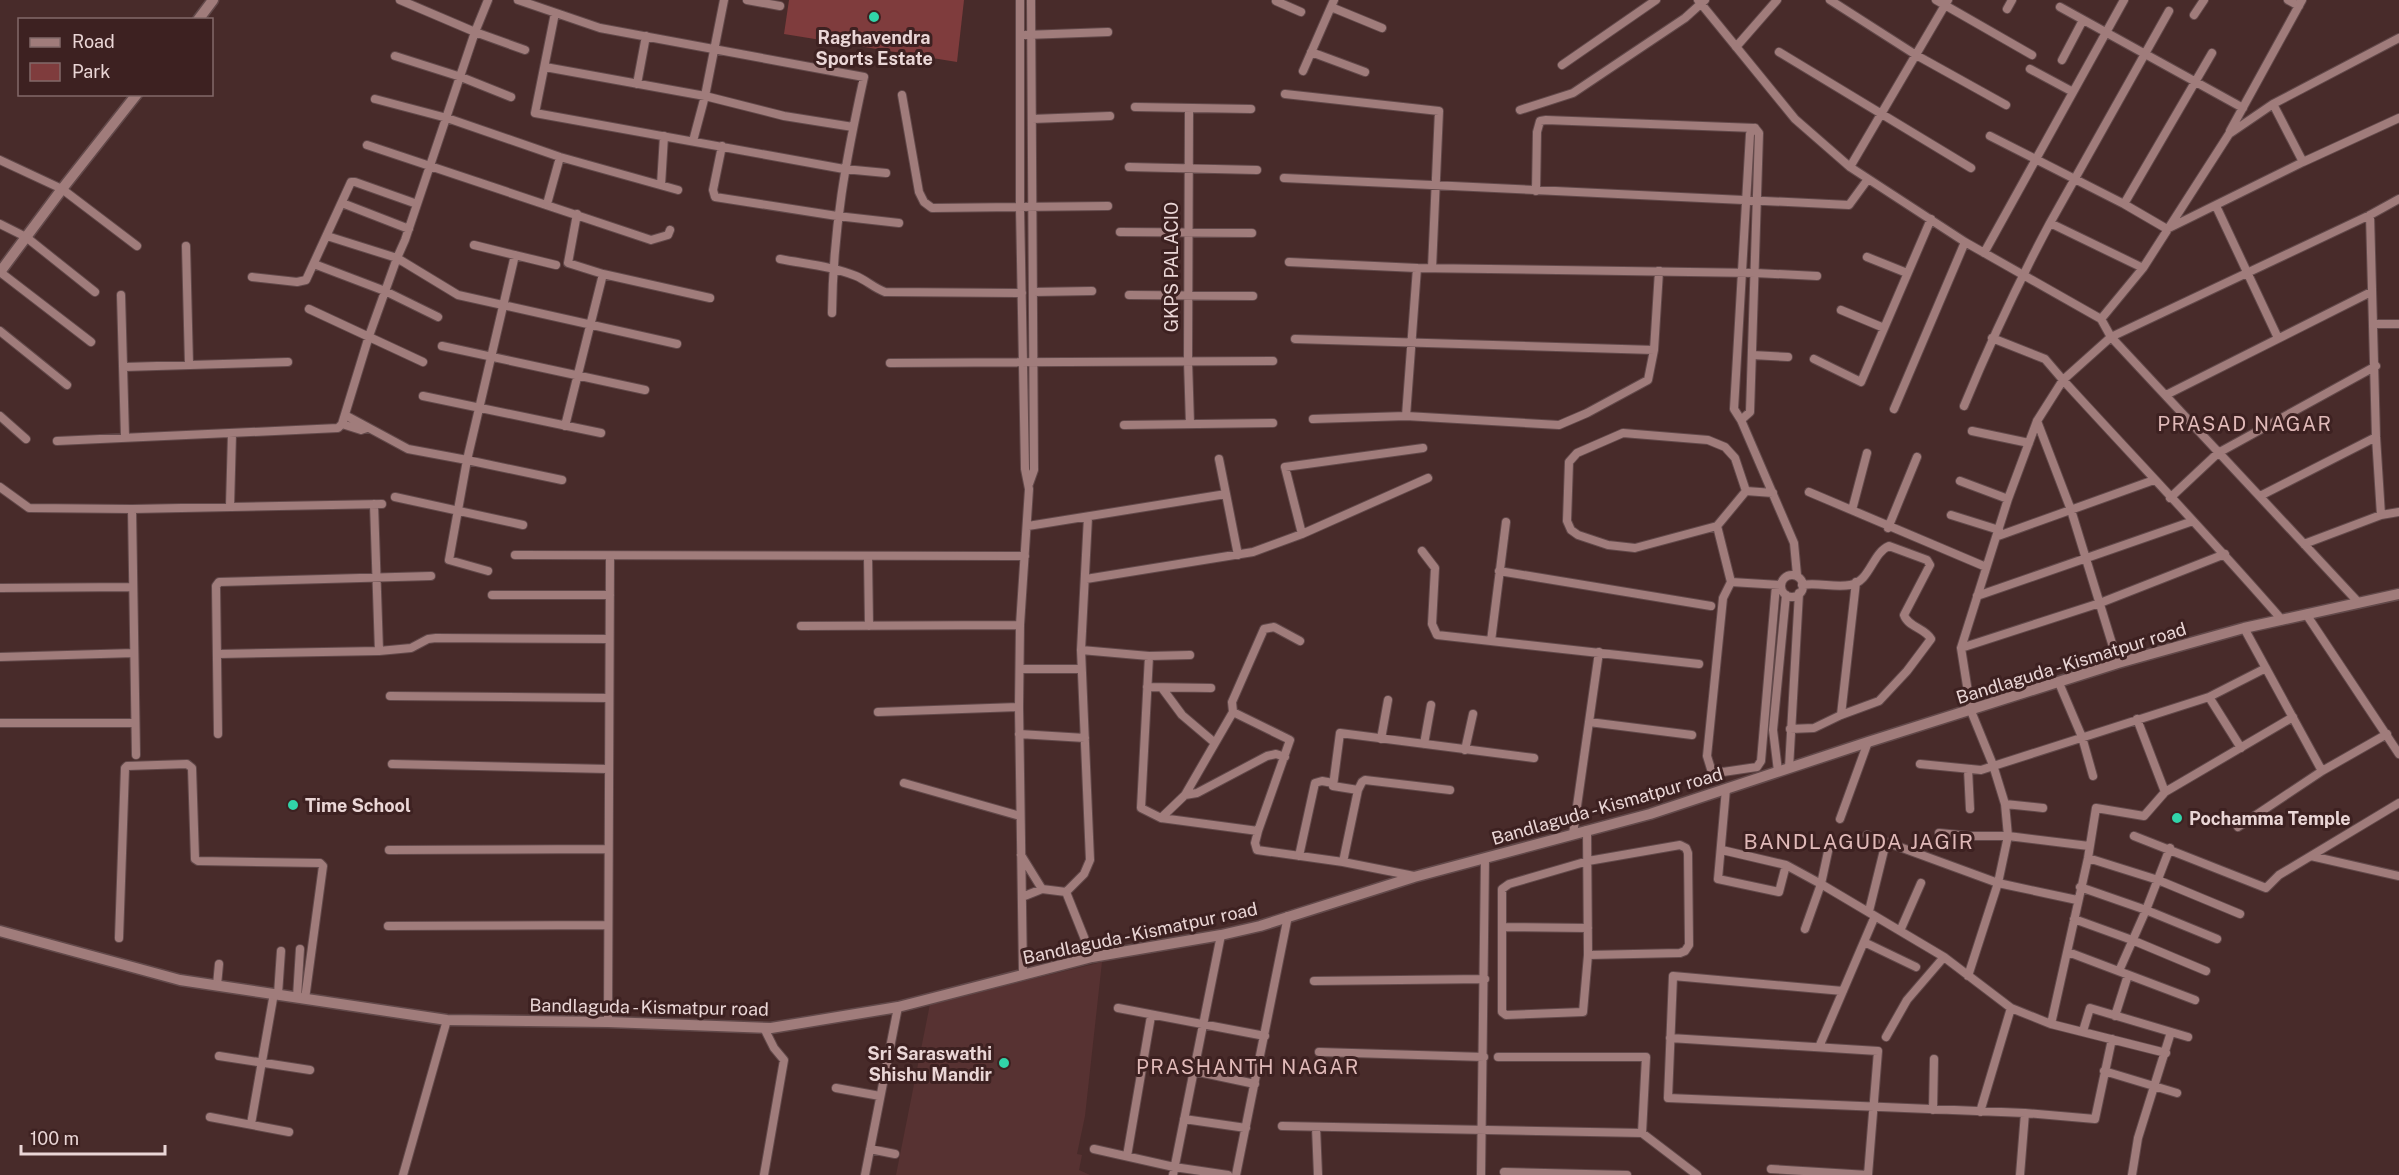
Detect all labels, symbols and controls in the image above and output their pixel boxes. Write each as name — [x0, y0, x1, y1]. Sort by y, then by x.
marker: Raghavendra Sports Estate — [867, 10, 881, 24]
legend — [18, 18, 213, 96]
place label: Raghavendra Sports Estate — [815, 27, 933, 69]
text: Road — [72, 31, 115, 52]
text: Park — [72, 61, 110, 82]
street label: GKPS PALACIO — [1161, 202, 1182, 332]
district label: PRASAD NAGAR — [2157, 412, 2333, 436]
street label: Bandlaguda - Kismatpur road — [1953, 618, 2189, 708]
street label: Bandlaguda - Kismatpur road — [1489, 763, 1725, 849]
place label: Time School — [305, 795, 411, 816]
marker: Time School — [286, 798, 300, 812]
place label: Pochamma Temple — [2189, 808, 2351, 829]
marker: Pochamma Temple — [2170, 811, 2184, 825]
district label: BANDLAGUDA JAGIR — [1743, 829, 1975, 854]
street label: Bandlaguda - Kismatpur road — [1021, 898, 1259, 968]
street label: Bandlaguda - Kismatpur road — [529, 994, 769, 1020]
place label: Sri Saraswathi Shishu Mandir — [867, 1043, 993, 1085]
district label: PRASHANTH NAGAR — [1136, 1055, 1360, 1079]
marker: Sri Saraswathi Shishu Mandir — [997, 1056, 1011, 1070]
scale bar — [21, 1118, 165, 1156]
text: 100 m — [30, 1128, 79, 1149]

